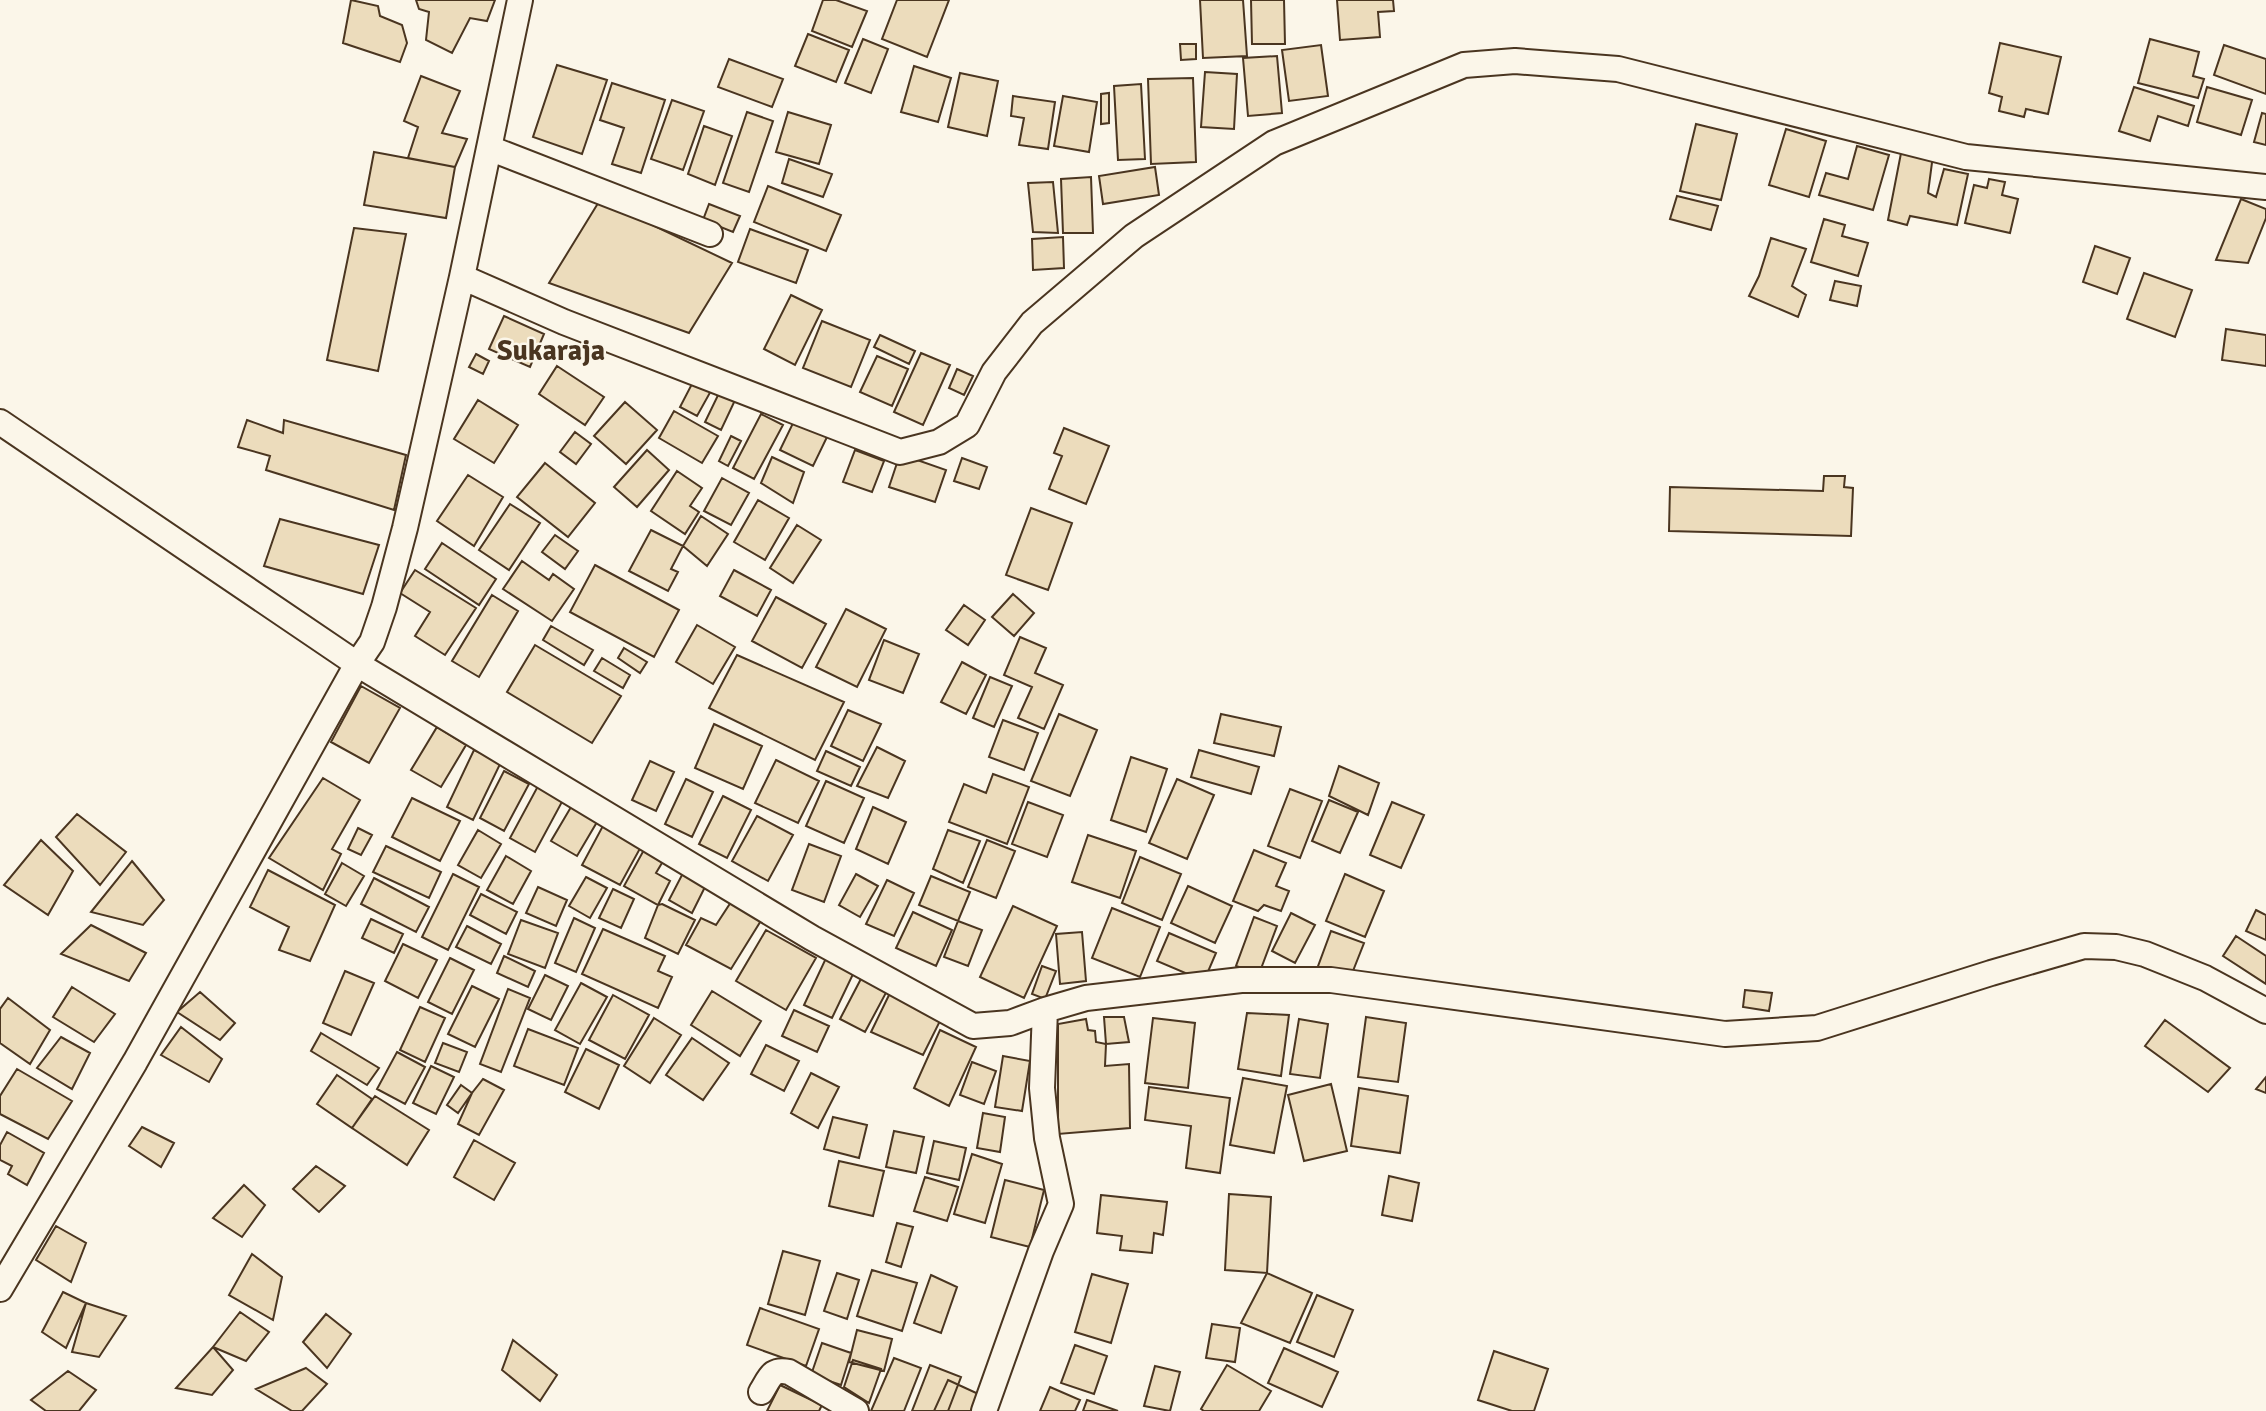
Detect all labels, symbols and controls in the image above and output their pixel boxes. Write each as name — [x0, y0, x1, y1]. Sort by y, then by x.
district label: Sukaraja — [497, 334, 605, 368]

